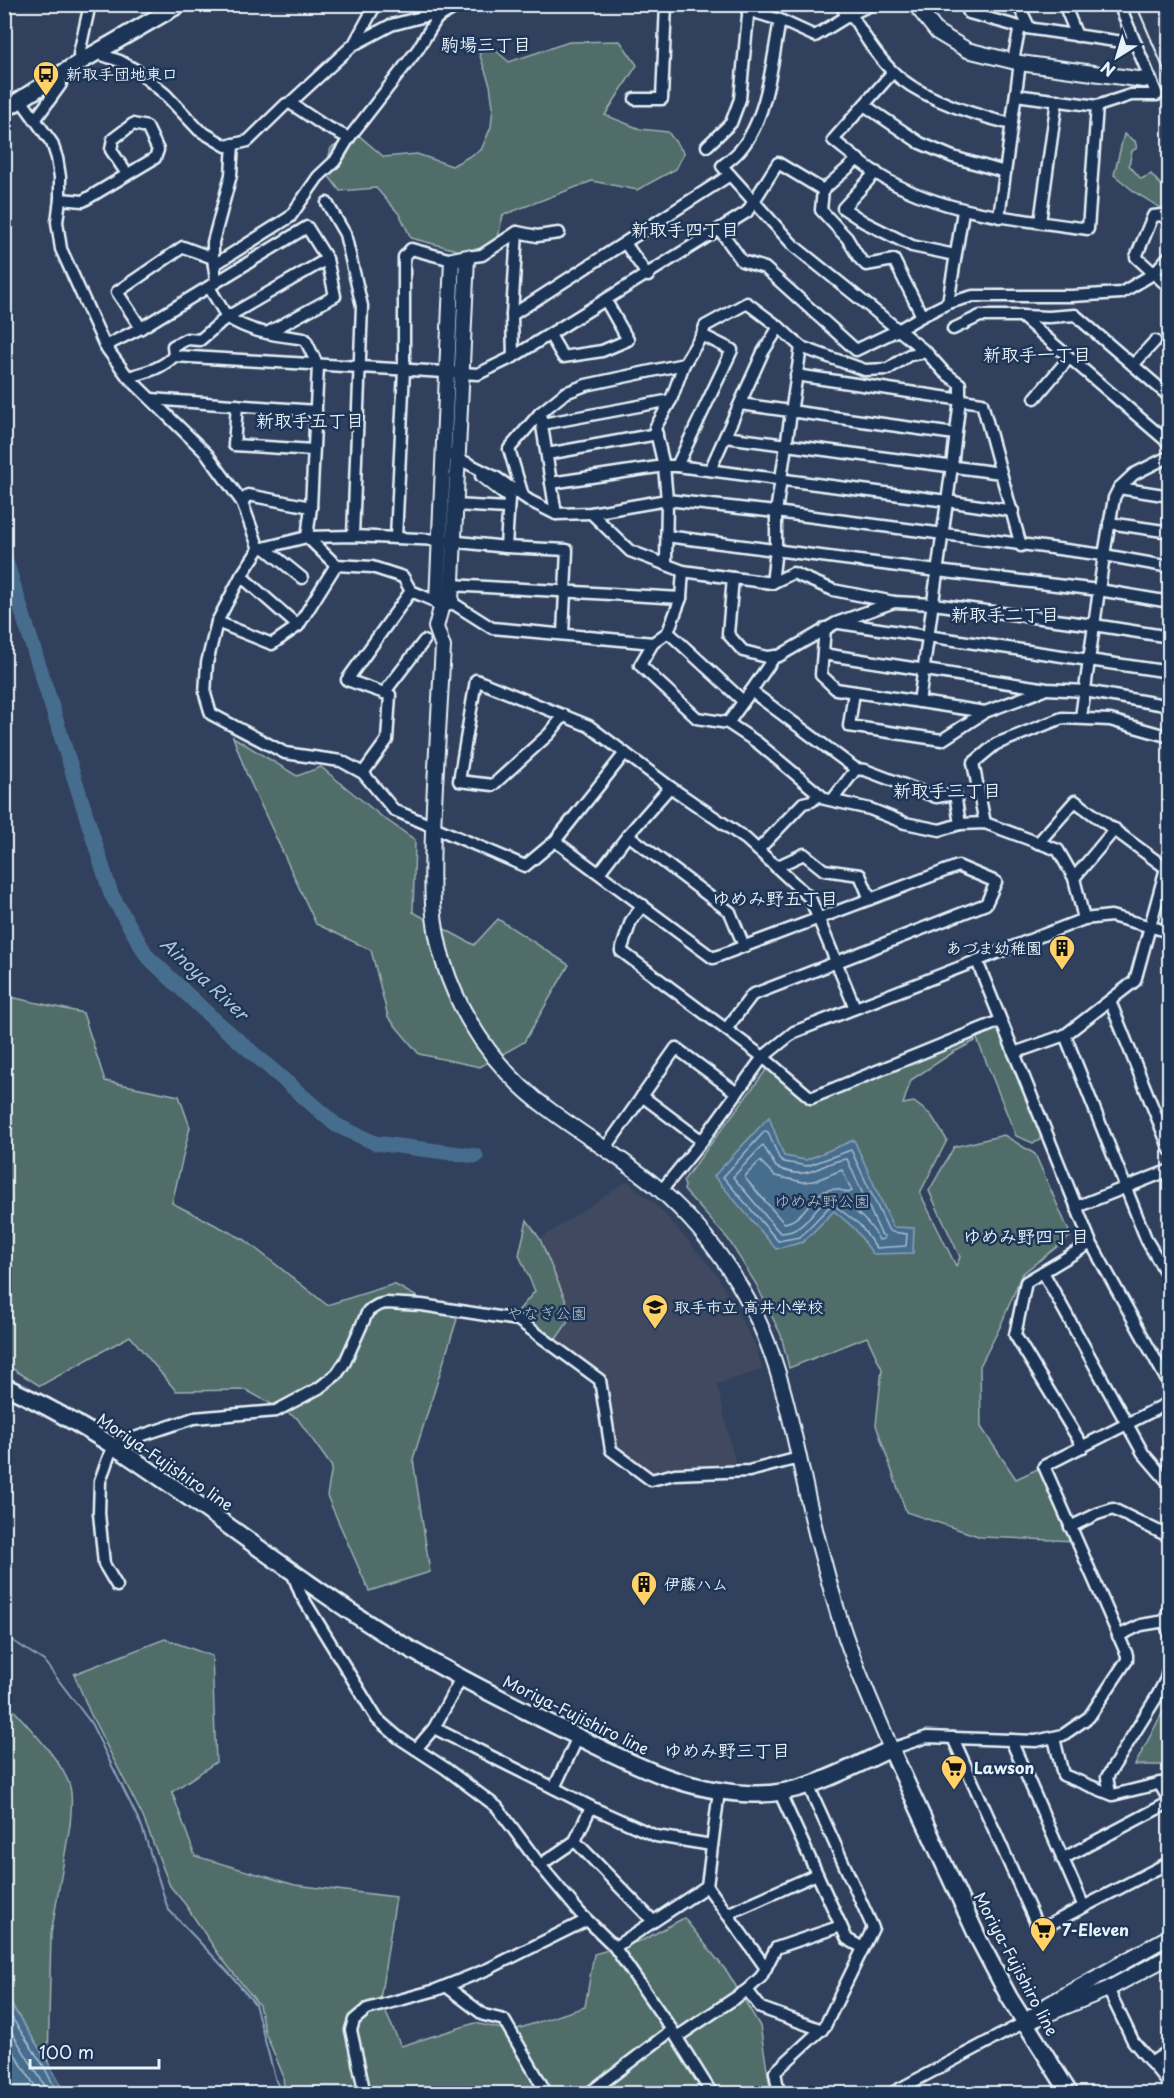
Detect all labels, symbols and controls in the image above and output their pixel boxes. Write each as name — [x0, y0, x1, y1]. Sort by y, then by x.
north arrow — [1087, 27, 1147, 87]
district label: 駒場三丁目 — [441, 30, 531, 57]
text: N — [1095, 56, 1120, 83]
bus stop icon: 新取手団地東口 — [31, 59, 61, 97]
place label: 新取手団地東口 — [66, 61, 178, 85]
district label: 新取手四丁目 — [631, 215, 739, 242]
district label: 新取手一丁目 — [983, 340, 1091, 367]
district label: 新取手五丁目 — [256, 406, 364, 433]
district label: 新取手二丁目 — [951, 600, 1059, 627]
district label: 新取手三丁目 — [893, 776, 1001, 803]
district label: ゆめみ野五丁目 — [712, 884, 838, 911]
water label: Ainoya River — [155, 930, 257, 1028]
building icon: あづま幼稚園 — [1047, 933, 1077, 971]
place label: あづま幼稚園 — [946, 935, 1042, 959]
park label: ゆめみ野公園 — [774, 1188, 870, 1212]
district label: ゆめみ野四丁目 — [963, 1222, 1089, 1249]
school or university icon: 取手市立 高井小学校 — [640, 1292, 670, 1330]
place label: 取手市立 高井小学校 — [674, 1294, 823, 1318]
park label: やなぎ公園 — [507, 1300, 587, 1324]
street label: Moriya-Fujishiro line — [93, 1407, 238, 1516]
building icon: 伊藤ハム — [629, 1569, 659, 1607]
place label: 伊藤ハム — [664, 1571, 728, 1595]
street label: Moriya-Fujishiro line — [499, 1668, 653, 1760]
district label: ゆめみ野三丁目 — [664, 1736, 790, 1763]
supermarket icon: Lawson — [939, 1753, 969, 1791]
place label: Lawson — [974, 1755, 1034, 1779]
street label: Moriya-Fujishiro line — [969, 1887, 1065, 2040]
supermarket icon: 7-Eleven — [1028, 1915, 1058, 1953]
place label: 7-Eleven — [1062, 1917, 1129, 1941]
scale bar — [30, 2032, 159, 2070]
text: 100 m — [39, 2038, 94, 2065]

